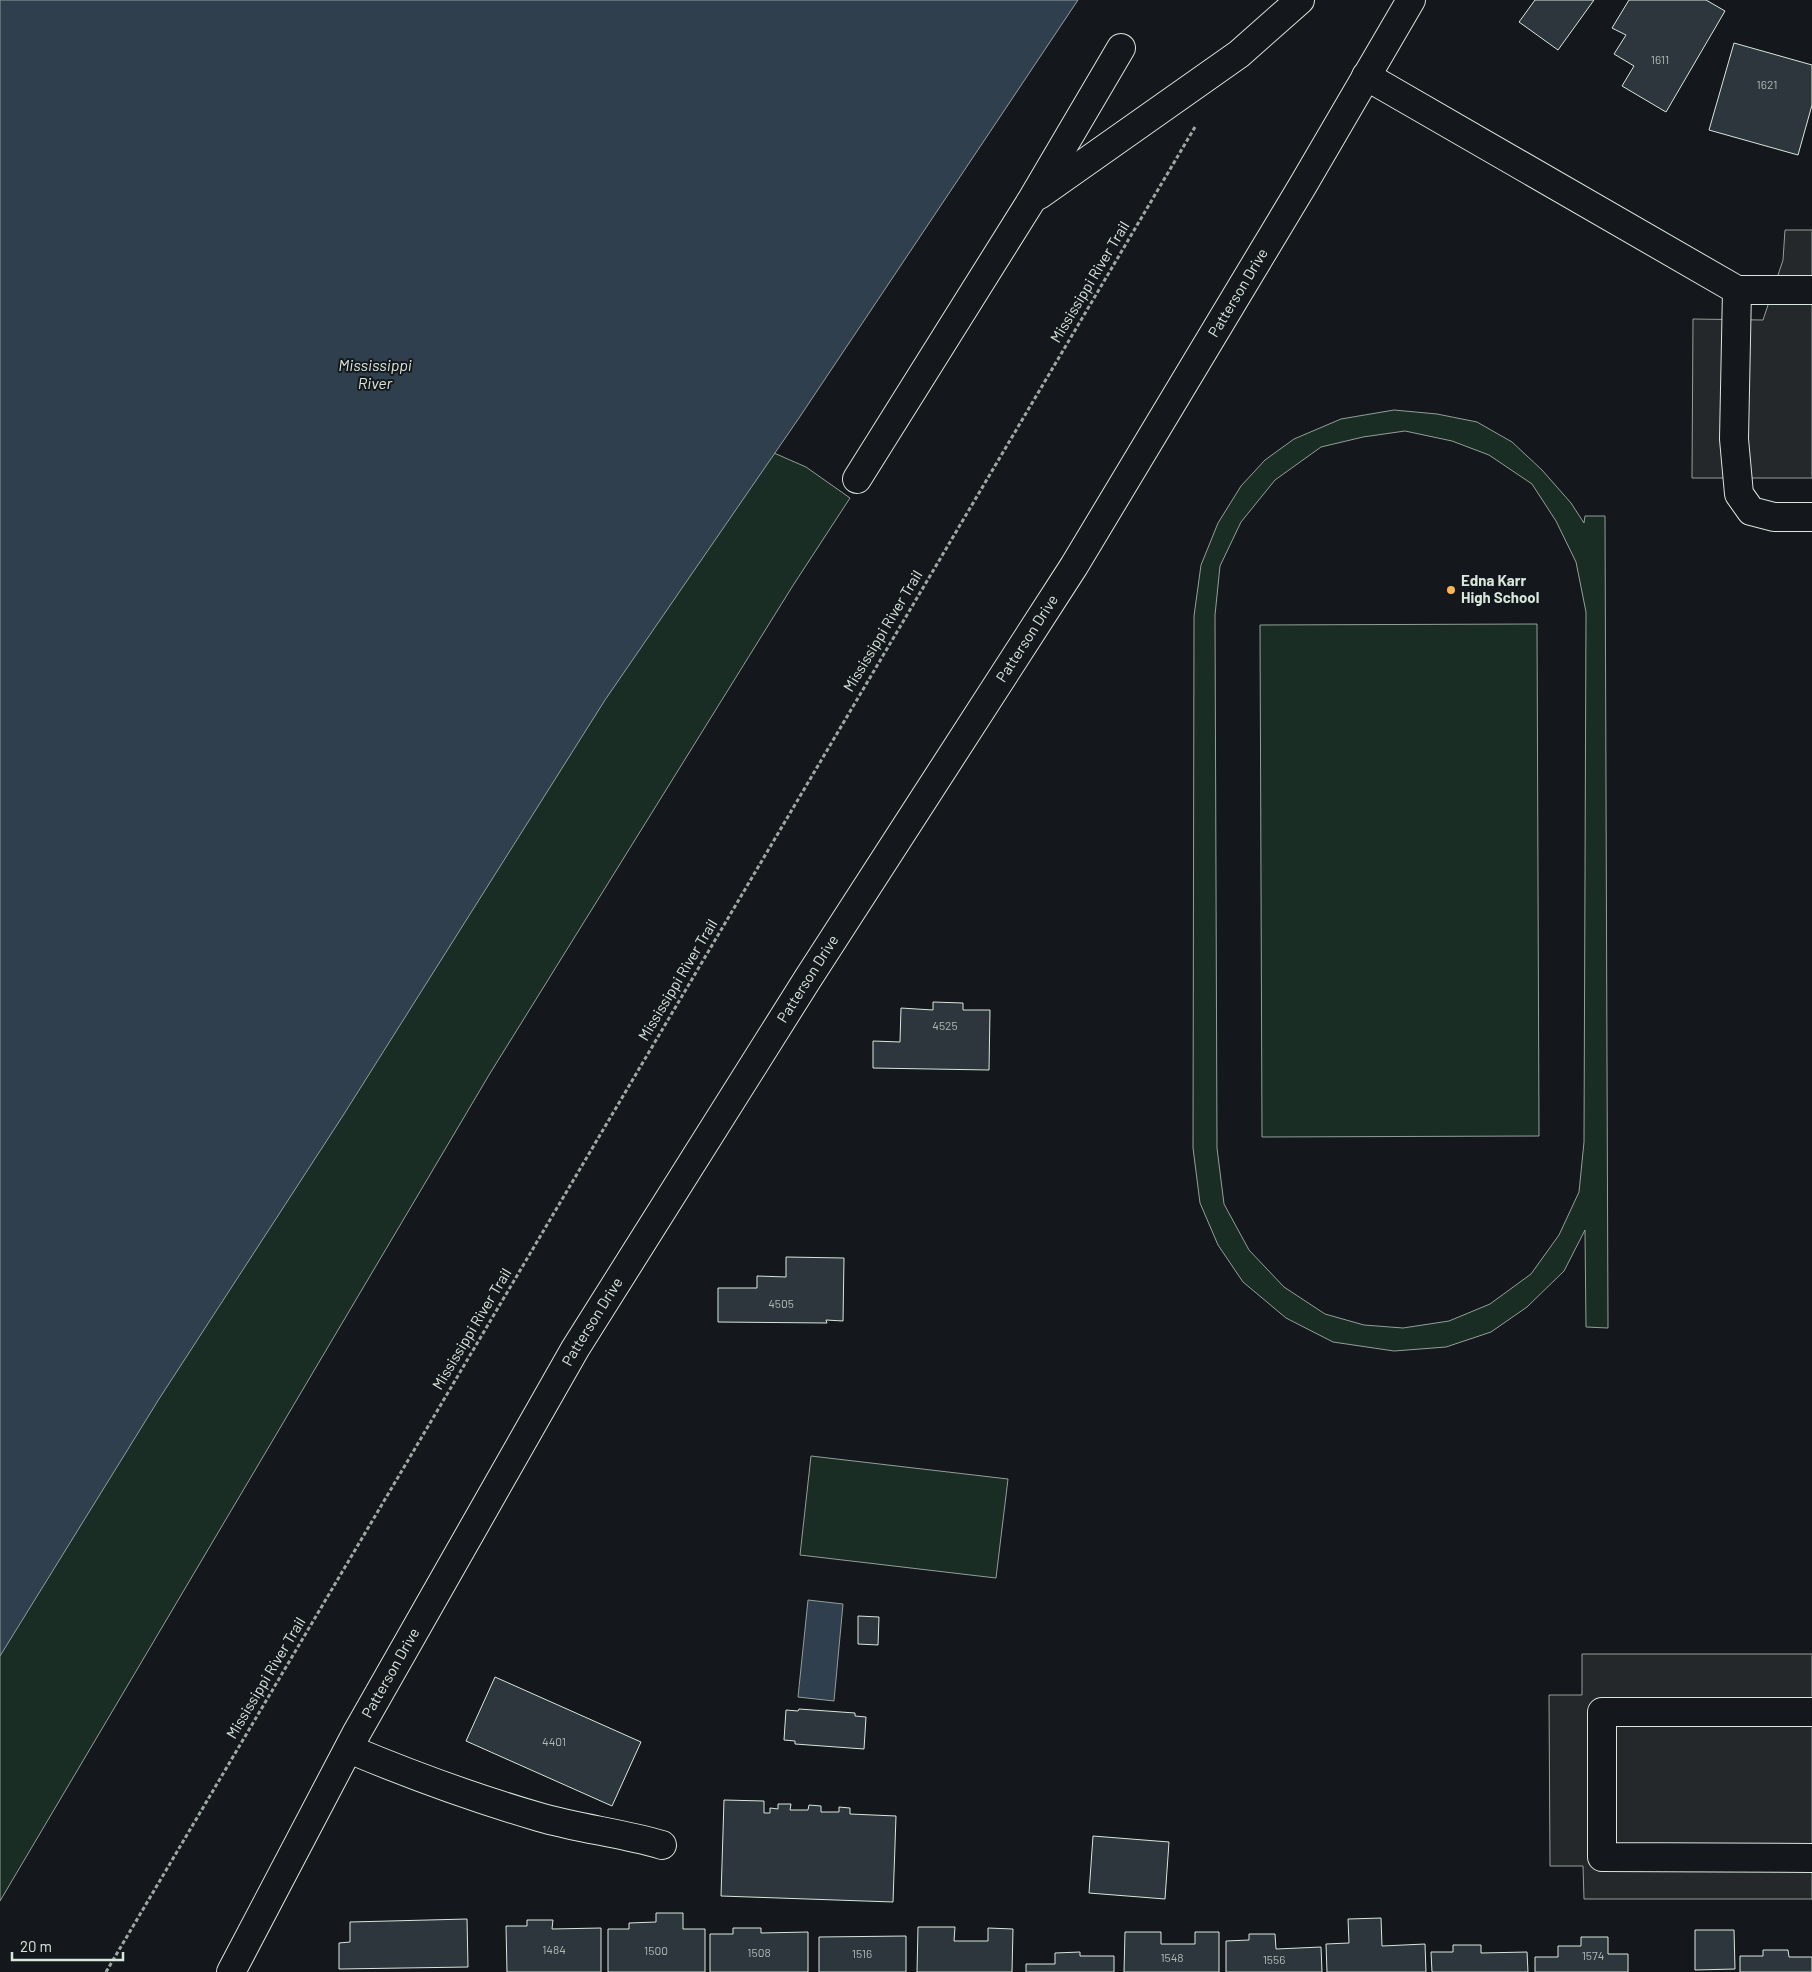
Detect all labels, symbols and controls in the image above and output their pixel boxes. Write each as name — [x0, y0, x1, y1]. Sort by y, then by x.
house number: 1611 — [1651, 52, 1669, 66]
house number: 1621 — [1757, 77, 1777, 91]
street label: Mississippi River Trail — [1046, 218, 1133, 345]
street label: Patterson Drive — [1204, 245, 1271, 340]
water label: Mississippi River — [338, 355, 412, 392]
street label: Mississippi River Trail — [839, 567, 926, 694]
place label: Edna Karr High School — [1461, 571, 1539, 606]
marker: Edna Karr High School — [1445, 584, 1457, 596]
street label: Patterson Drive — [992, 591, 1061, 685]
street label: Mississippi River Trail — [634, 916, 721, 1043]
street label: Patterson Drive — [773, 931, 842, 1026]
house number: 4525 — [932, 1018, 958, 1032]
street label: Mississippi River Trail — [428, 1265, 515, 1392]
street label: Patterson Drive — [557, 1274, 626, 1369]
house number: 4505 — [768, 1296, 794, 1310]
street label: Mississippi River Trail — [222, 1614, 309, 1741]
street label: Patterson Drive — [357, 1624, 423, 1721]
house number: 4401 — [542, 1734, 566, 1748]
scale bar — [12, 1930, 124, 1962]
text: 20 m — [20, 1937, 52, 1955]
house number: 1484 — [542, 1942, 566, 1956]
house number: 1500 — [644, 1943, 668, 1957]
house number: 1508 — [747, 1945, 771, 1959]
house number: 1516 — [852, 1946, 872, 1960]
house number: 1574 — [1582, 1948, 1604, 1962]
house number: 1548 — [1160, 1950, 1184, 1964]
house number: 1556 — [1263, 1952, 1285, 1966]

